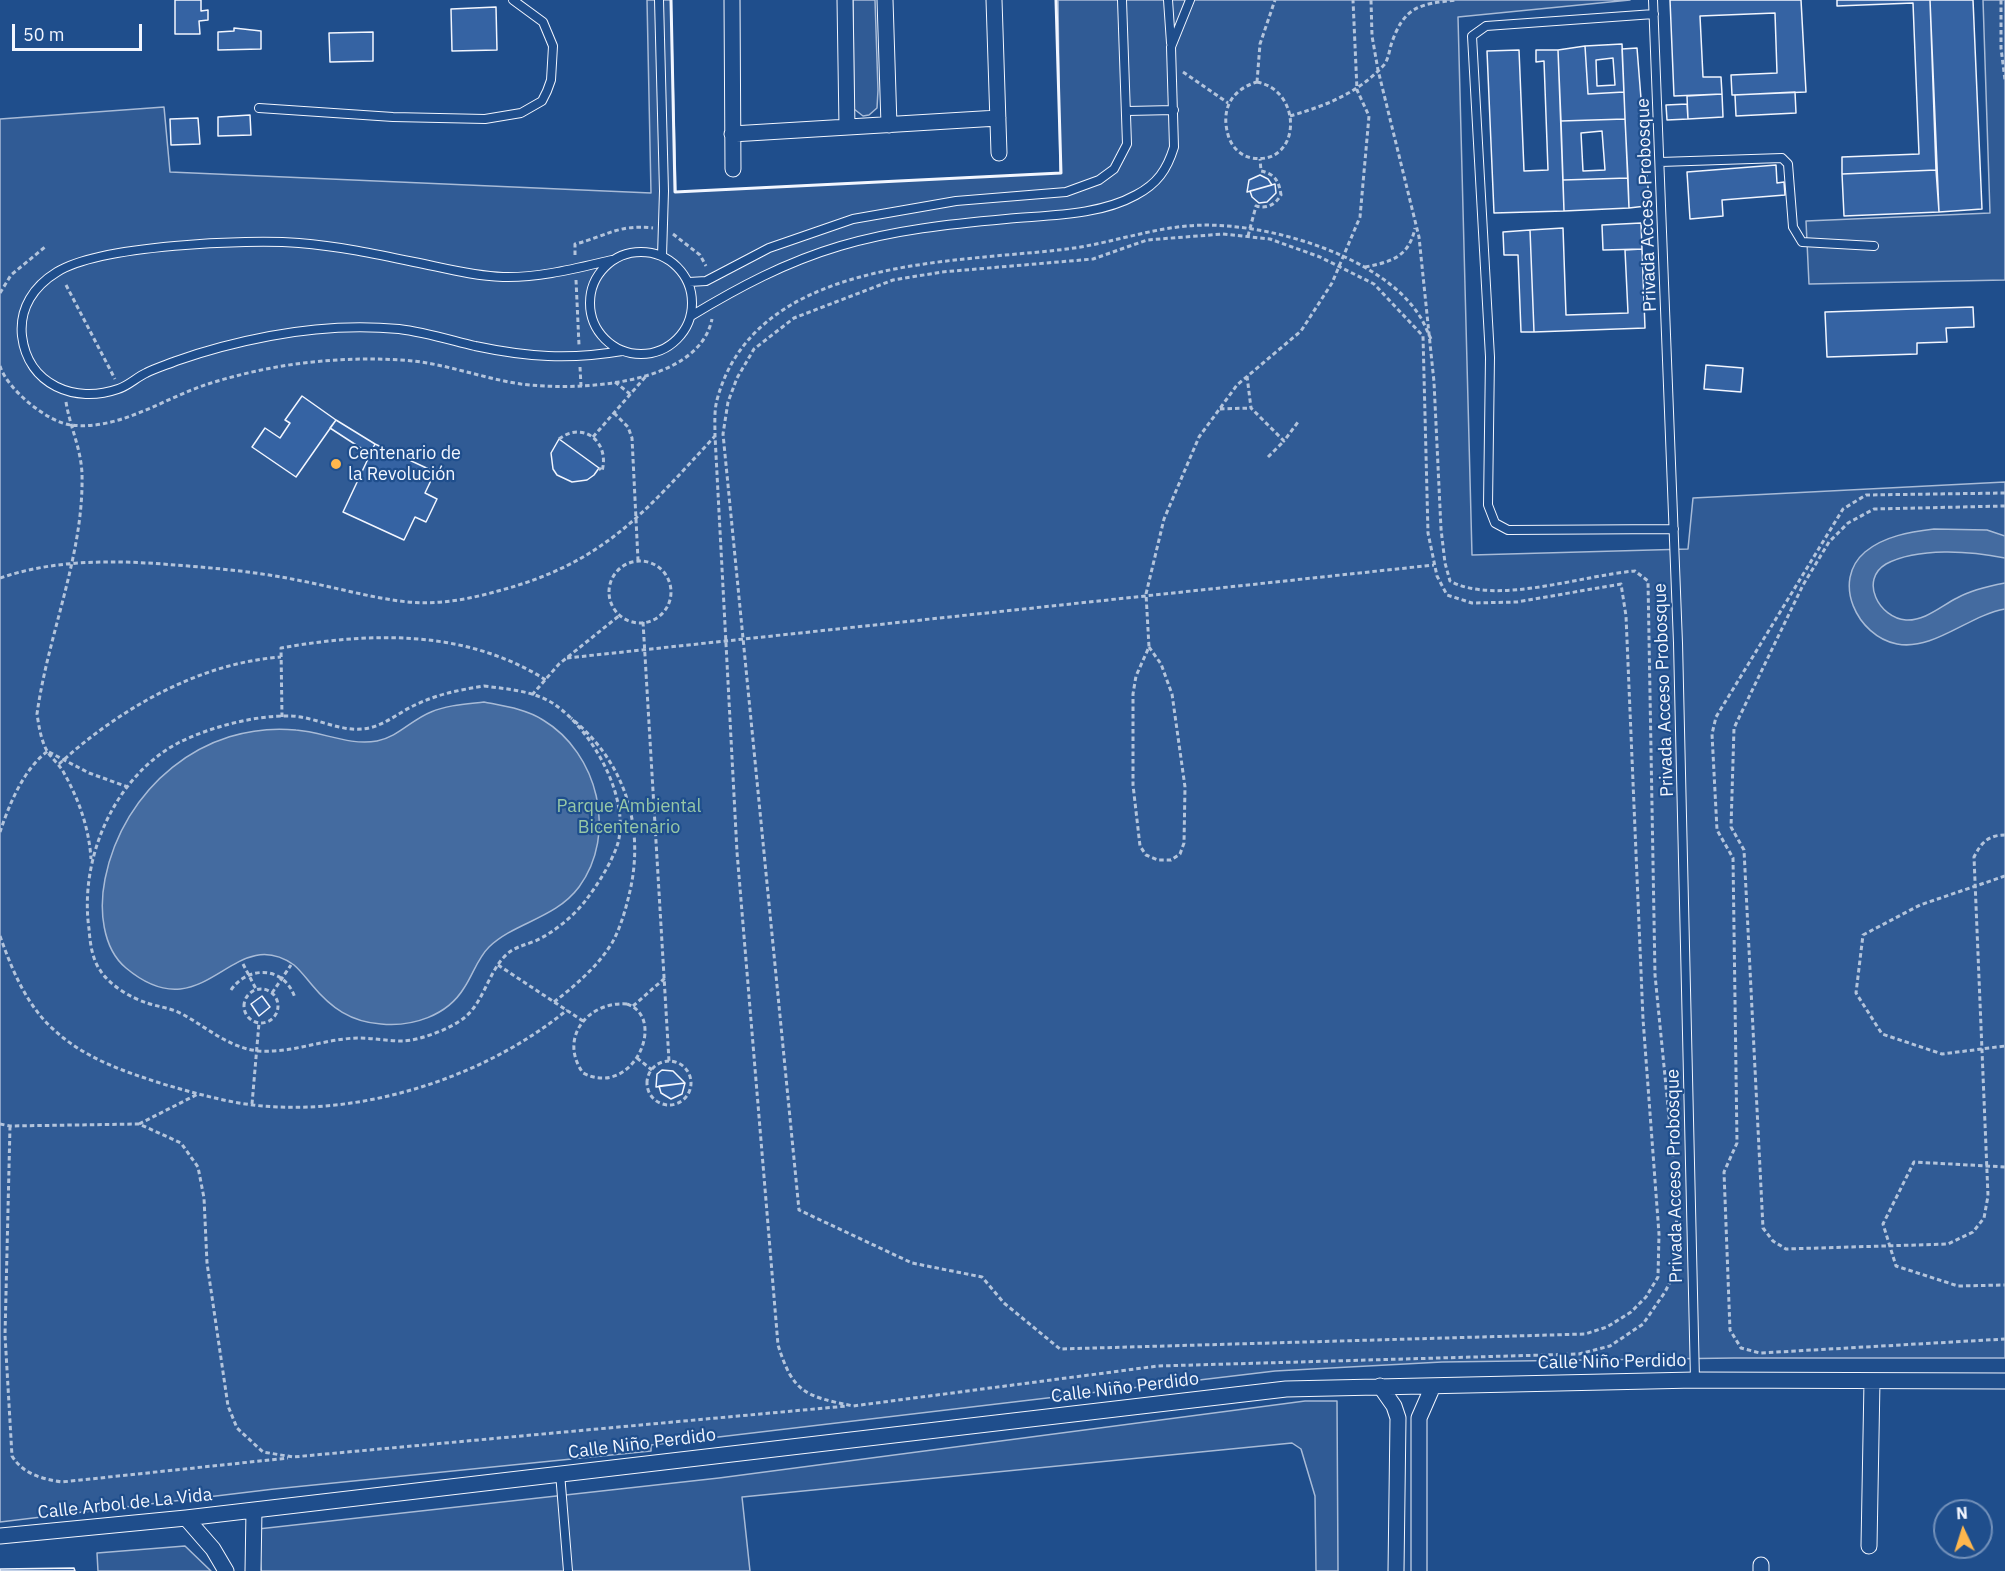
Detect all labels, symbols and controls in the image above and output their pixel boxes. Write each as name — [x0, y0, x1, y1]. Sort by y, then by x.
scale bar — [15, 12, 146, 50]
text: 50 m — [23, 23, 65, 46]
street label: Privada Acceso Probosque — [1632, 98, 1662, 312]
place label: Centenario de la Revolución — [348, 443, 461, 486]
marker: Centenario de la Revolución — [329, 457, 343, 471]
street label: Privada Acceso Probosque — [1649, 583, 1679, 797]
park label: Parque Ambiental Bicentenario — [557, 796, 701, 838]
street label: Privada Acceso Probosque — [1662, 1069, 1688, 1283]
street label: Calle Niño Perdido — [1537, 1350, 1687, 1374]
street label: Calle Niño Perdido — [1050, 1368, 1200, 1408]
street label: Calle Niño Perdido — [567, 1424, 717, 1464]
street label: Calle Arbol de La Vida — [37, 1484, 213, 1524]
north arrow — [1933, 1499, 1993, 1559]
text: N — [1955, 1503, 1968, 1523]

